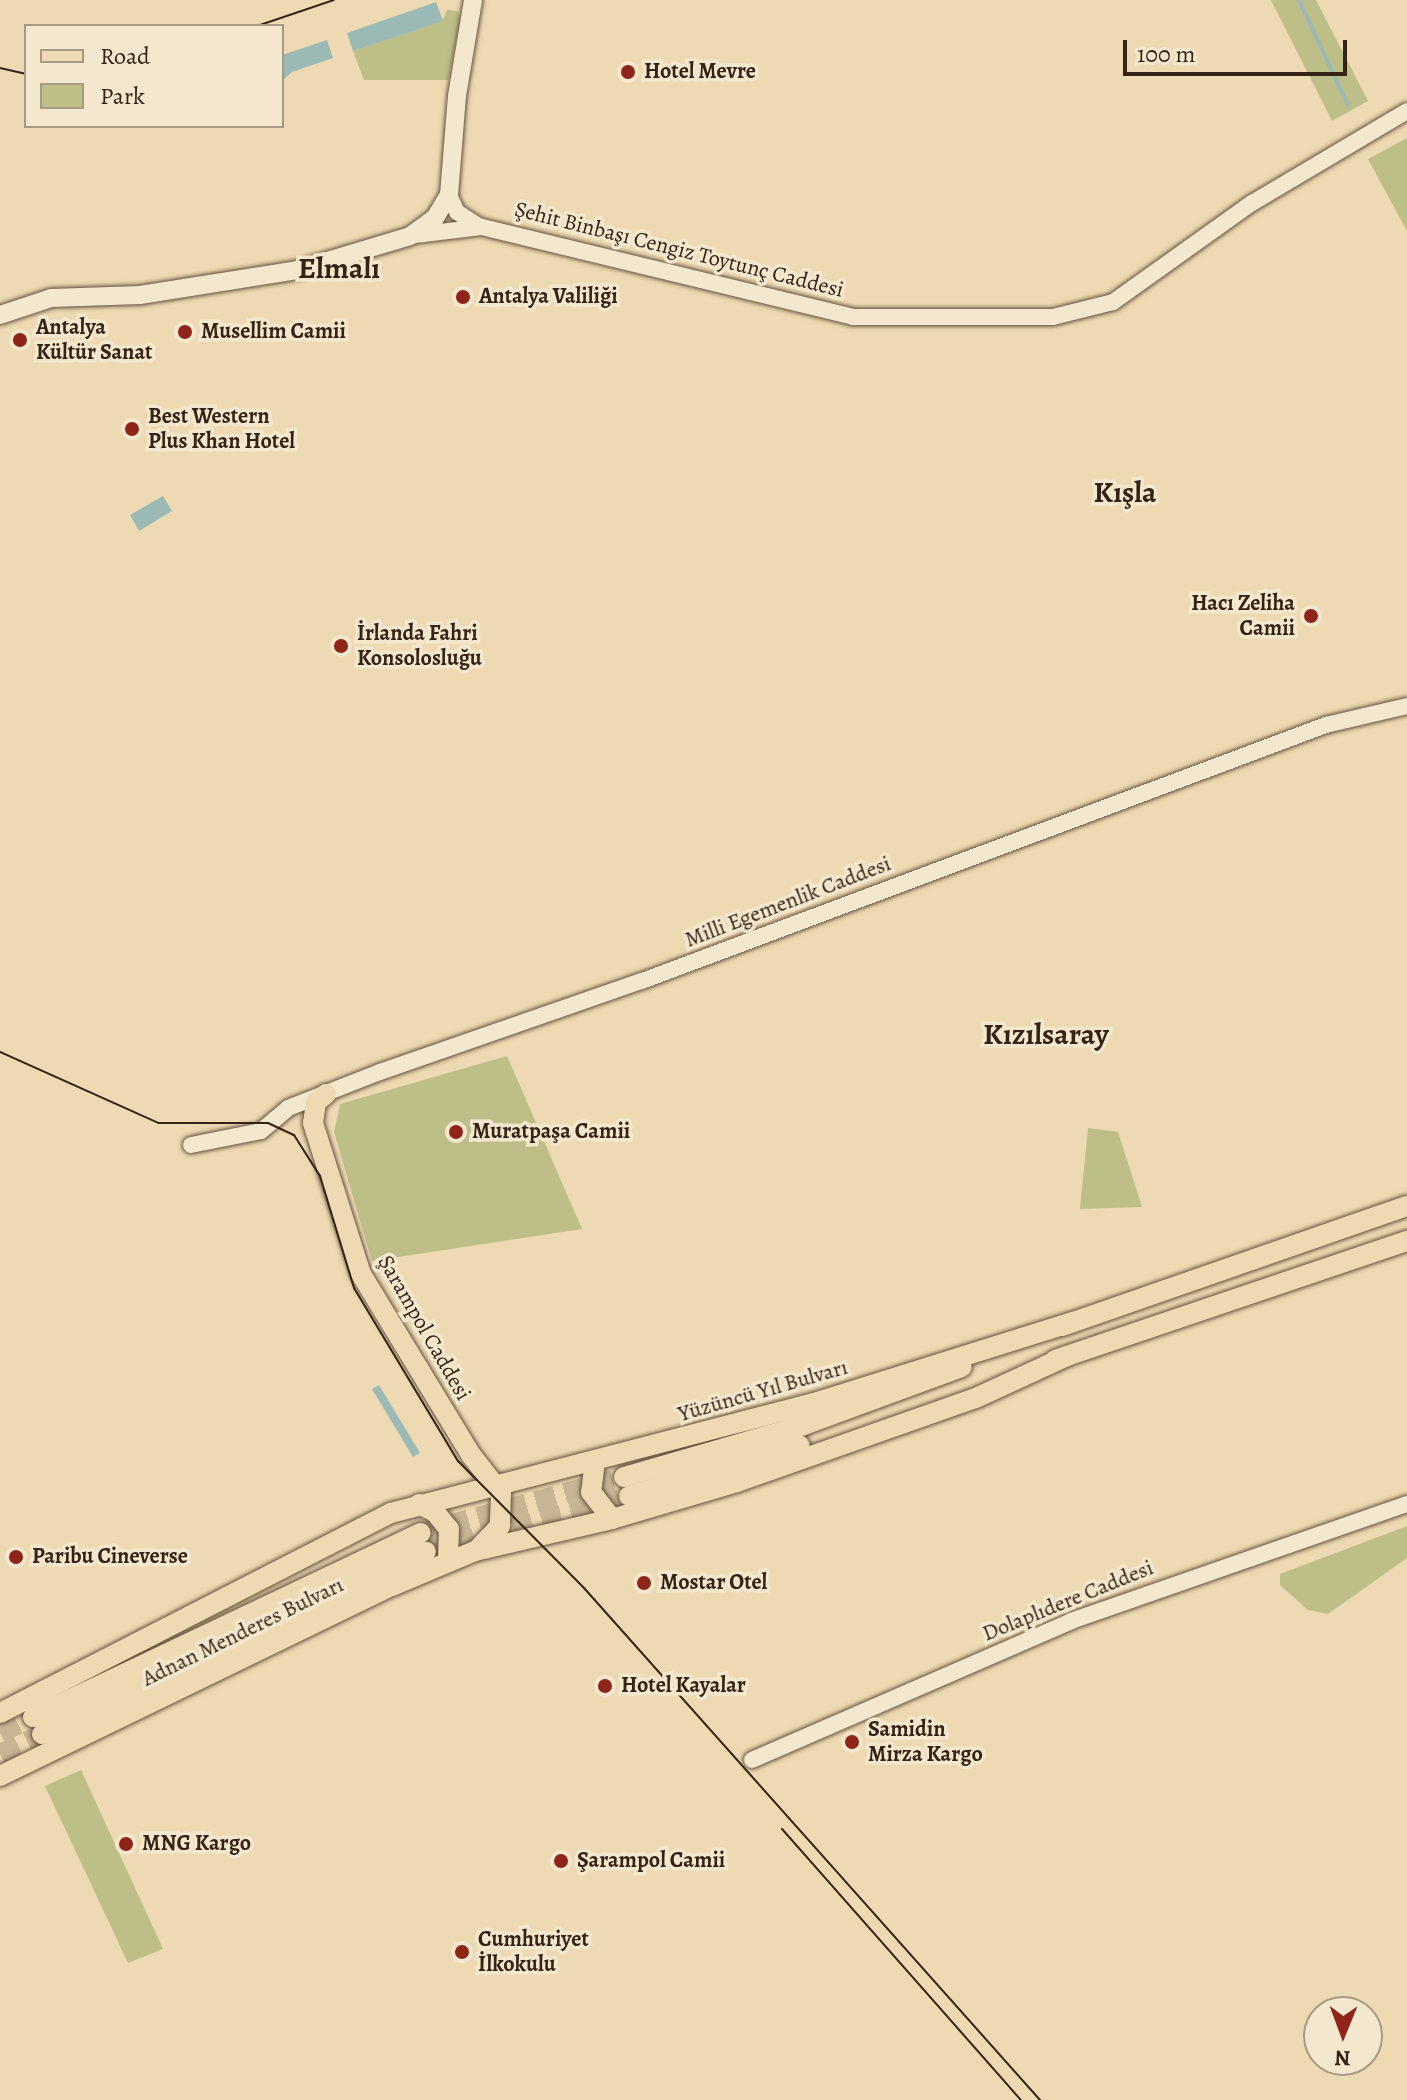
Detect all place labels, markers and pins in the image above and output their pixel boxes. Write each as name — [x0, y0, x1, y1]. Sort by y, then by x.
place label: Hotel Mevre — [644, 59, 756, 85]
marker: Hotel Mevre — [619, 63, 637, 81]
place label: Antalya Valiliği — [479, 284, 618, 310]
marker: Antalya Valiliği — [454, 288, 472, 306]
place label: Antalya Kültür Sanat — [36, 314, 152, 366]
place label: Musellim Camii — [201, 319, 346, 345]
marker: Musellim Camii — [176, 323, 194, 341]
marker: Antalya Kültür Sanat — [11, 331, 29, 349]
place label: Best Western Plus Khan Hotel — [148, 403, 295, 454]
marker: Best Western Plus Khan Hotel — [123, 420, 141, 438]
place label: Hacı Zeliha Camii — [1191, 590, 1295, 642]
marker: Hacı Zeliha Camii — [1302, 607, 1320, 625]
place label: İrlanda Fahri Konsolosluğu — [357, 620, 482, 672]
marker: İrlanda Fahri Konsolosluğu — [332, 637, 350, 655]
place label: Muratpaşa Camii — [472, 1119, 630, 1145]
marker: Muratpaşa Camii — [447, 1123, 465, 1141]
place label: Paribu Cineverse — [32, 1544, 188, 1570]
marker: Paribu Cineverse — [7, 1548, 25, 1566]
place label: Mostar Otel — [660, 1570, 767, 1596]
marker: Mostar Otel — [635, 1574, 653, 1592]
place label: Hotel Kayalar — [621, 1673, 746, 1699]
marker: Hotel Kayalar — [596, 1677, 614, 1695]
place label: Samidin Mirza Kargo — [868, 1716, 983, 1768]
marker: Samidin Mirza Kargo — [843, 1733, 861, 1751]
place label: MNG Kargo — [142, 1831, 251, 1857]
marker: MNG Kargo — [117, 1835, 135, 1853]
place label: Şarampol Camii — [577, 1848, 725, 1874]
marker: Şarampol Camii — [552, 1852, 570, 1870]
place label: Cumhuriyet İlkokulu — [478, 1926, 589, 1978]
marker: Cumhuriyet İlkokulu — [453, 1943, 471, 1961]

